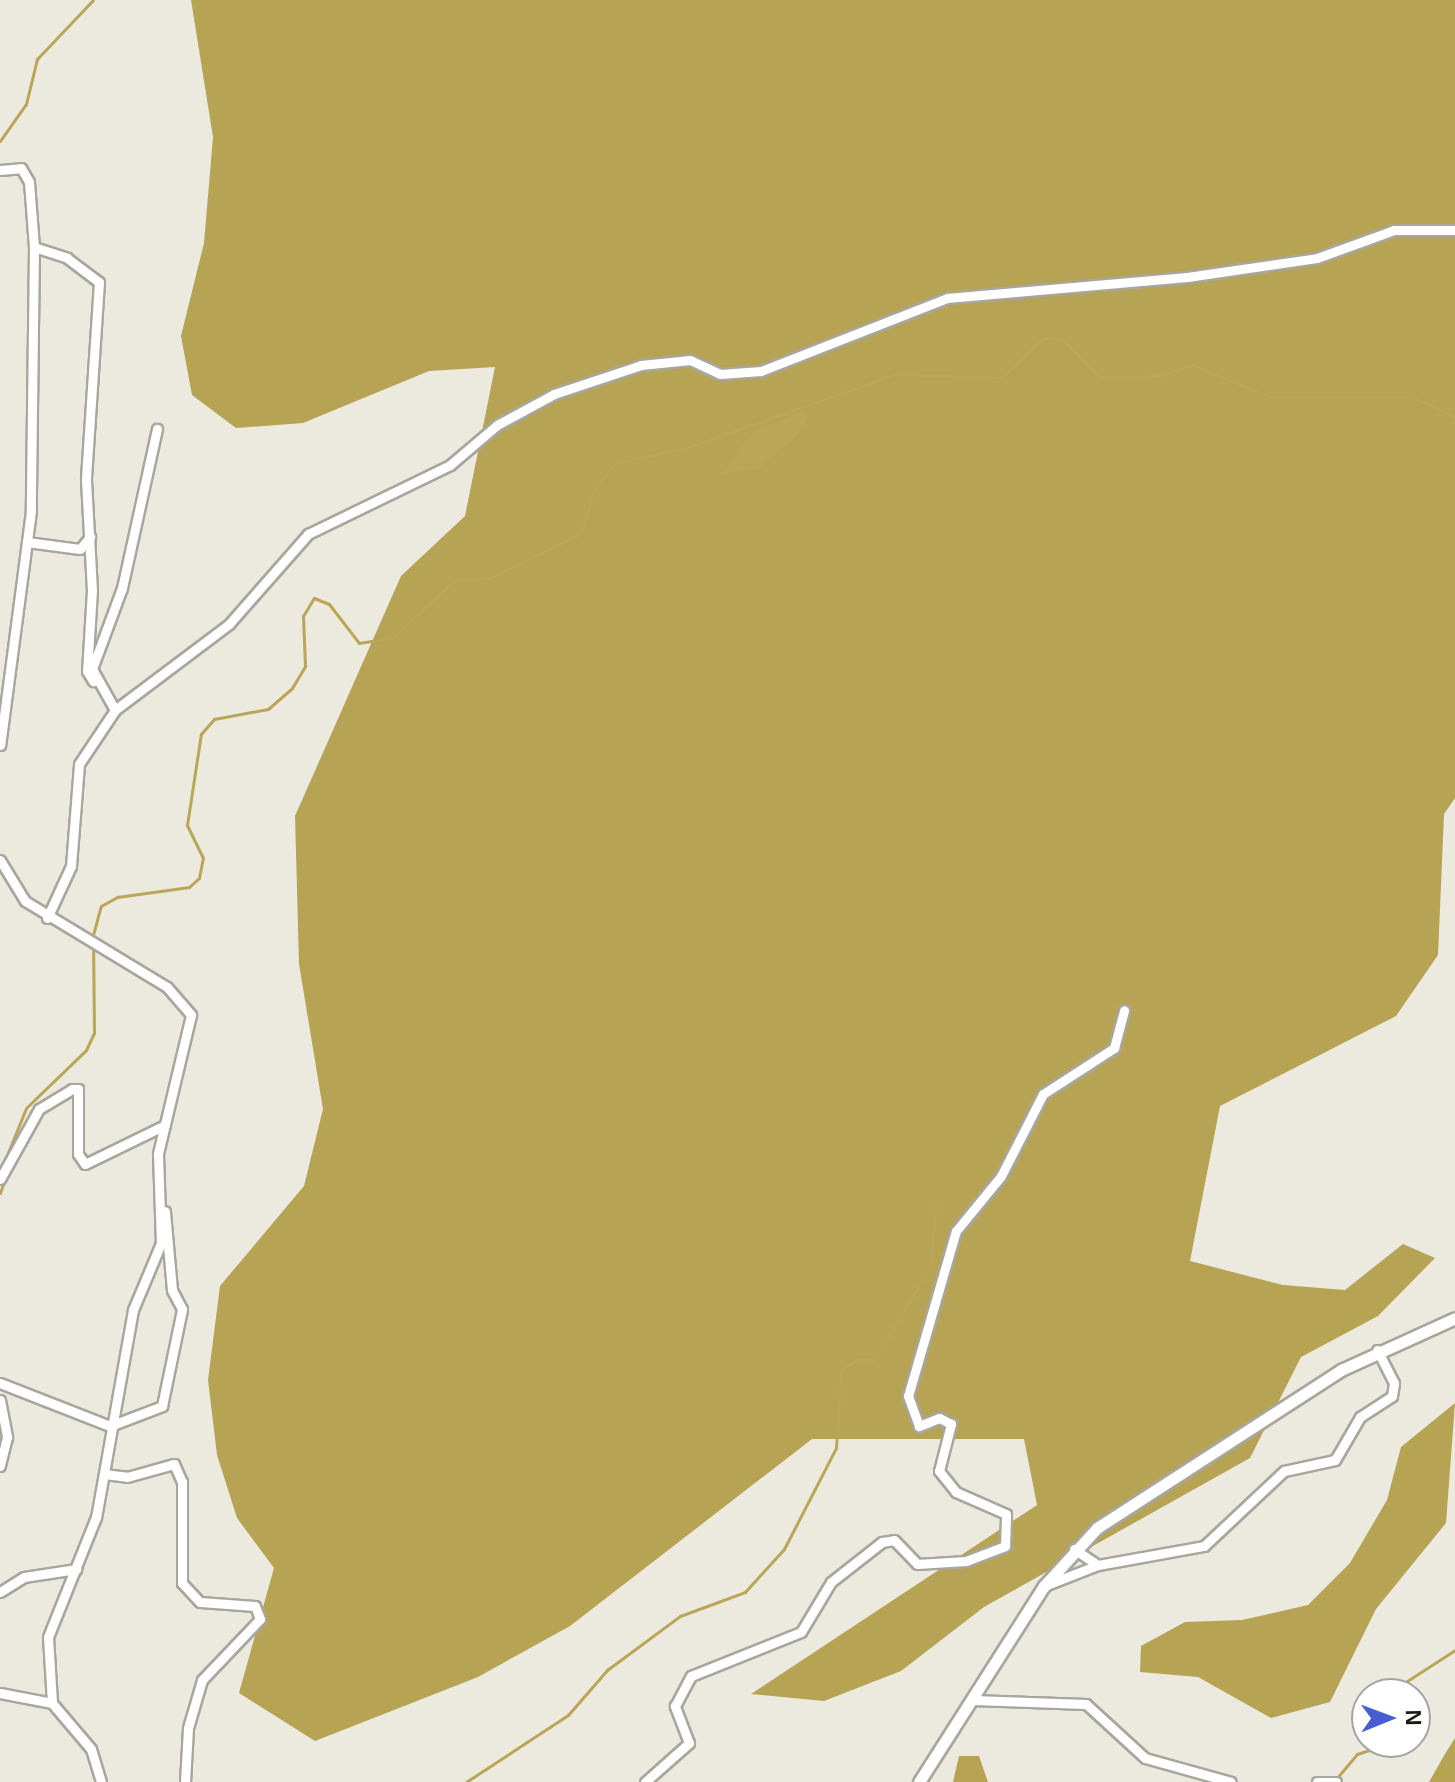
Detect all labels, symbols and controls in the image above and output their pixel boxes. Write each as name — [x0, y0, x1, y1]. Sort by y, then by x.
north arrow — [1351, 1678, 1431, 1758]
text: N — [1401, 1709, 1426, 1726]

